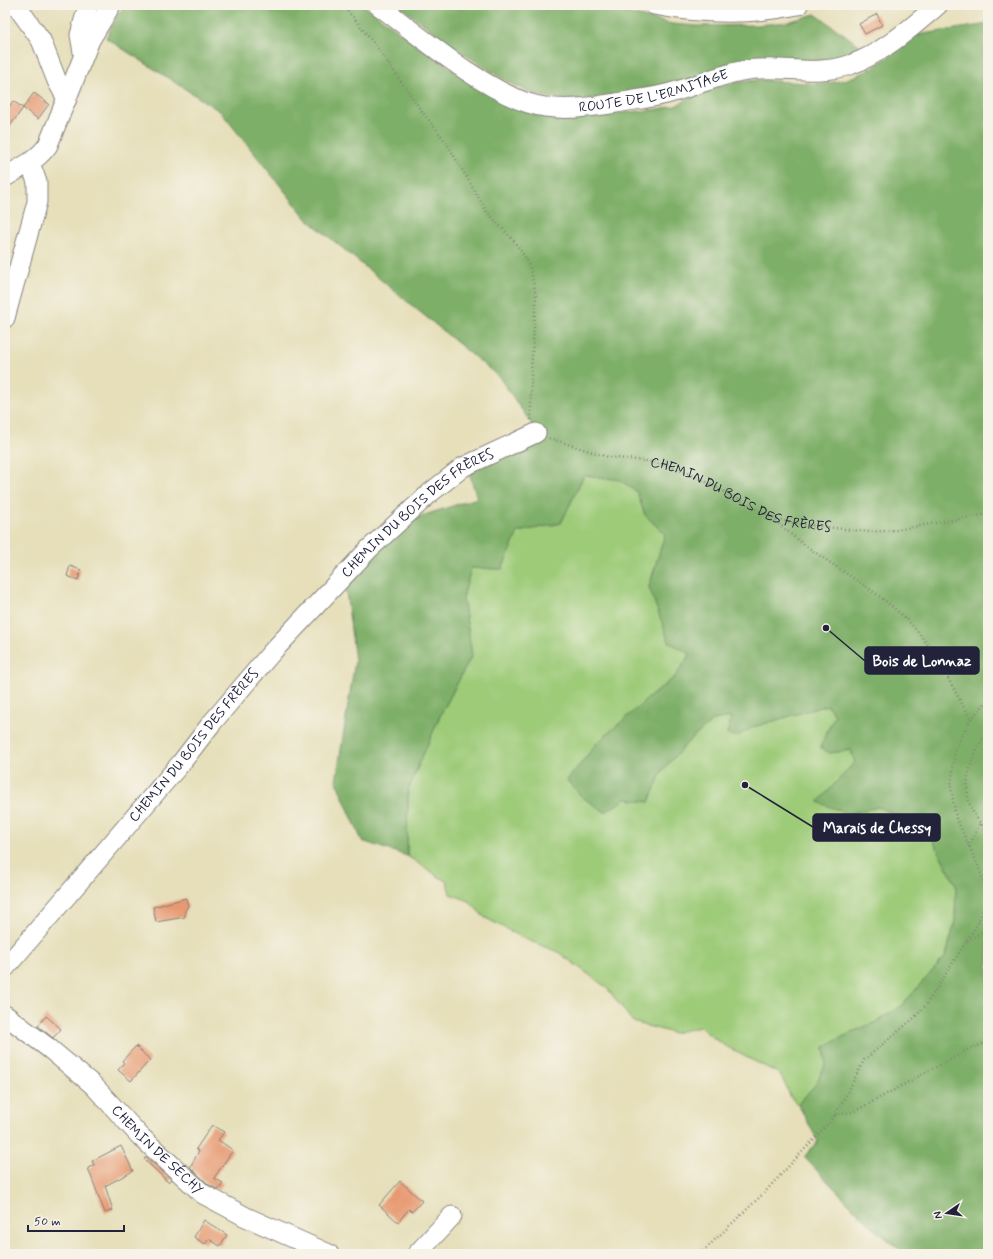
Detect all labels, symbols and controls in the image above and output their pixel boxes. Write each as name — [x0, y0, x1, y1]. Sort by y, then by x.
street label: ROUTE DE L'ERMITAGE — [578, 65, 730, 117]
street label: CHEMIN DU BOIS DES FRÈRES — [338, 445, 497, 582]
street label: CHEMIN DU BOIS DES FRÈRES — [649, 453, 832, 537]
callout: Bois de Lonnaz — [865, 647, 979, 674]
text: Bois de Lonnaz — [873, 652, 972, 672]
street label: CHEMIN DU BOIS DES FRÈRES — [125, 665, 263, 826]
callout: Marais de Chessy — [813, 814, 940, 841]
text: Marais de Chessy — [823, 819, 931, 839]
street label: CHEMIN DE SÉCHY — [107, 1102, 207, 1199]
north arrow — [927, 1193, 967, 1233]
scale bar — [28, 1207, 124, 1233]
text: N — [931, 1210, 946, 1220]
text: 50 m — [34, 1214, 61, 1230]

